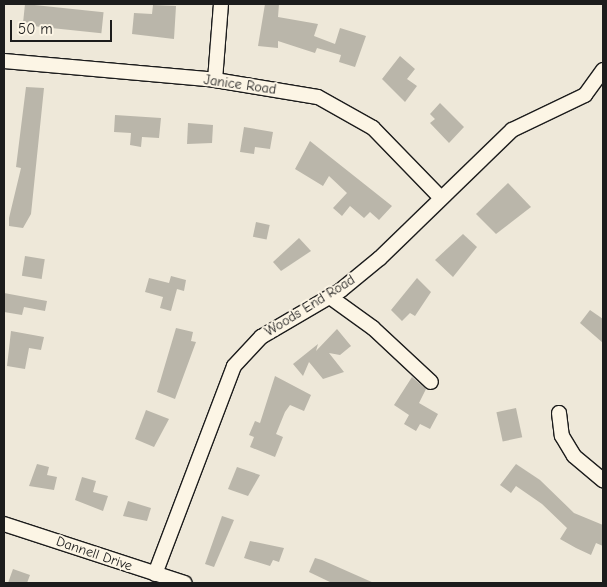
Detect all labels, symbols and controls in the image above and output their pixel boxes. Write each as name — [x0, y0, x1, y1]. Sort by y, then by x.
scale bar — [12, 10, 115, 42]
text: 50 m — [18, 20, 53, 38]
street label: Janice Road — [203, 72, 277, 98]
street label: Woods End Road — [262, 272, 358, 340]
street label: Dannell Drive — [54, 533, 134, 575]

